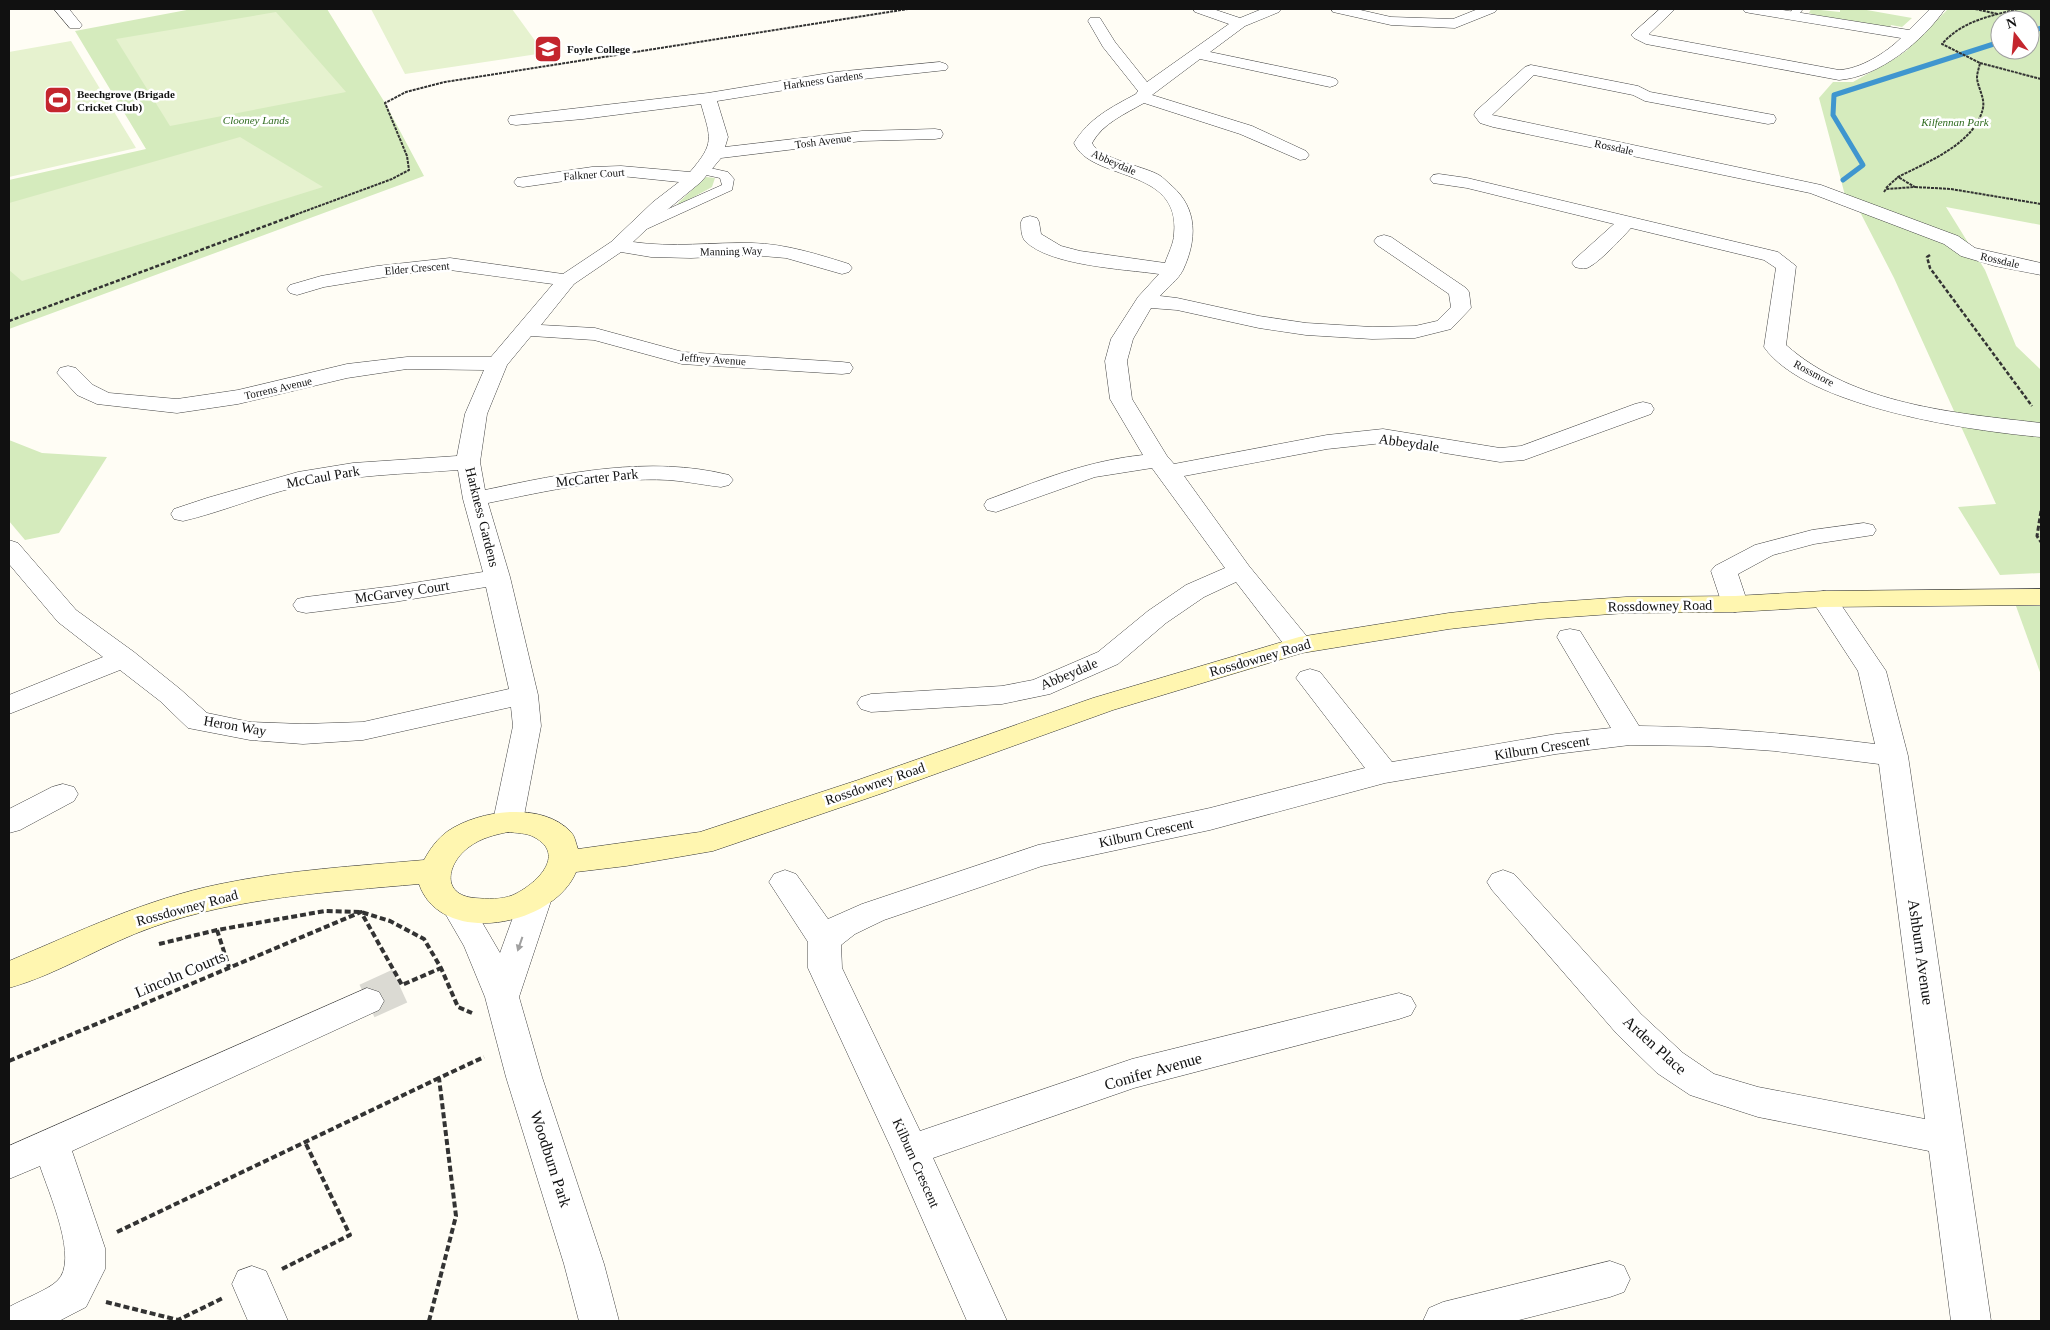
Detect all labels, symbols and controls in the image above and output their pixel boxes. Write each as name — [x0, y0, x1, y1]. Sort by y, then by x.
north arrow — [1990, 10, 2040, 60]
text: N — [2005, 14, 2018, 32]
school or university icon: Foyle College — [533, 34, 563, 64]
place label: Foyle College — [567, 43, 630, 55]
street label: Harkness Gardens — [782, 68, 864, 92]
sports icon: Beechgrove (Brigade Cricket Club) — [43, 85, 73, 115]
place label: Beechgrove (Brigade Cricket Club) — [77, 88, 175, 114]
park label: Clooney Lands — [223, 114, 289, 126]
park label: Kilfennan Park — [1920, 116, 1990, 128]
street label: Tosh Avenue — [794, 132, 852, 150]
street label: Rossdale — [1593, 137, 1635, 157]
street label: Abbeydale — [1090, 147, 1138, 177]
street label: Falkner Court — [563, 166, 625, 182]
street label: Manning Way — [700, 244, 763, 258]
street label: Rossdale — [1979, 250, 2021, 270]
street label: Elder Crescent — [384, 259, 450, 277]
street label: Jeffrey Avenue — [680, 351, 746, 367]
street label: Rossmore — [1792, 357, 1836, 389]
street label: Torrens Avenue — [243, 374, 313, 402]
street label: Abbeydale — [1378, 431, 1440, 455]
street label: McCaul Park — [285, 463, 361, 491]
street label: Harkness Gardens — [462, 466, 502, 568]
street label: McCarter Park — [555, 466, 639, 490]
street label: McGarvey Court — [354, 578, 450, 606]
street label: Rossdowney Road — [1608, 598, 1712, 614]
street label: Rossdowney Road — [1208, 636, 1312, 680]
street label: Abbeydale — [1038, 655, 1100, 693]
street label: Heron Way — [202, 713, 268, 739]
street label: Kilburn Crescent — [1493, 733, 1591, 763]
street label: Rossdowney Road — [823, 760, 927, 808]
street label: Kilburn Crescent — [1097, 816, 1195, 850]
street label: Rossdowney Road — [135, 887, 239, 929]
street label: Ashburn Avenue — [1905, 898, 1937, 1006]
one-way arrow — [516, 937, 524, 952]
street label: Lincoln Courts — [132, 947, 228, 1001]
street label: Arden Place — [1620, 1012, 1690, 1078]
street label: Conifer Avenue — [1102, 1049, 1204, 1093]
street label: Woodburn Park — [527, 1109, 575, 1209]
street label: Kilburn Crescent — [890, 1116, 942, 1210]

